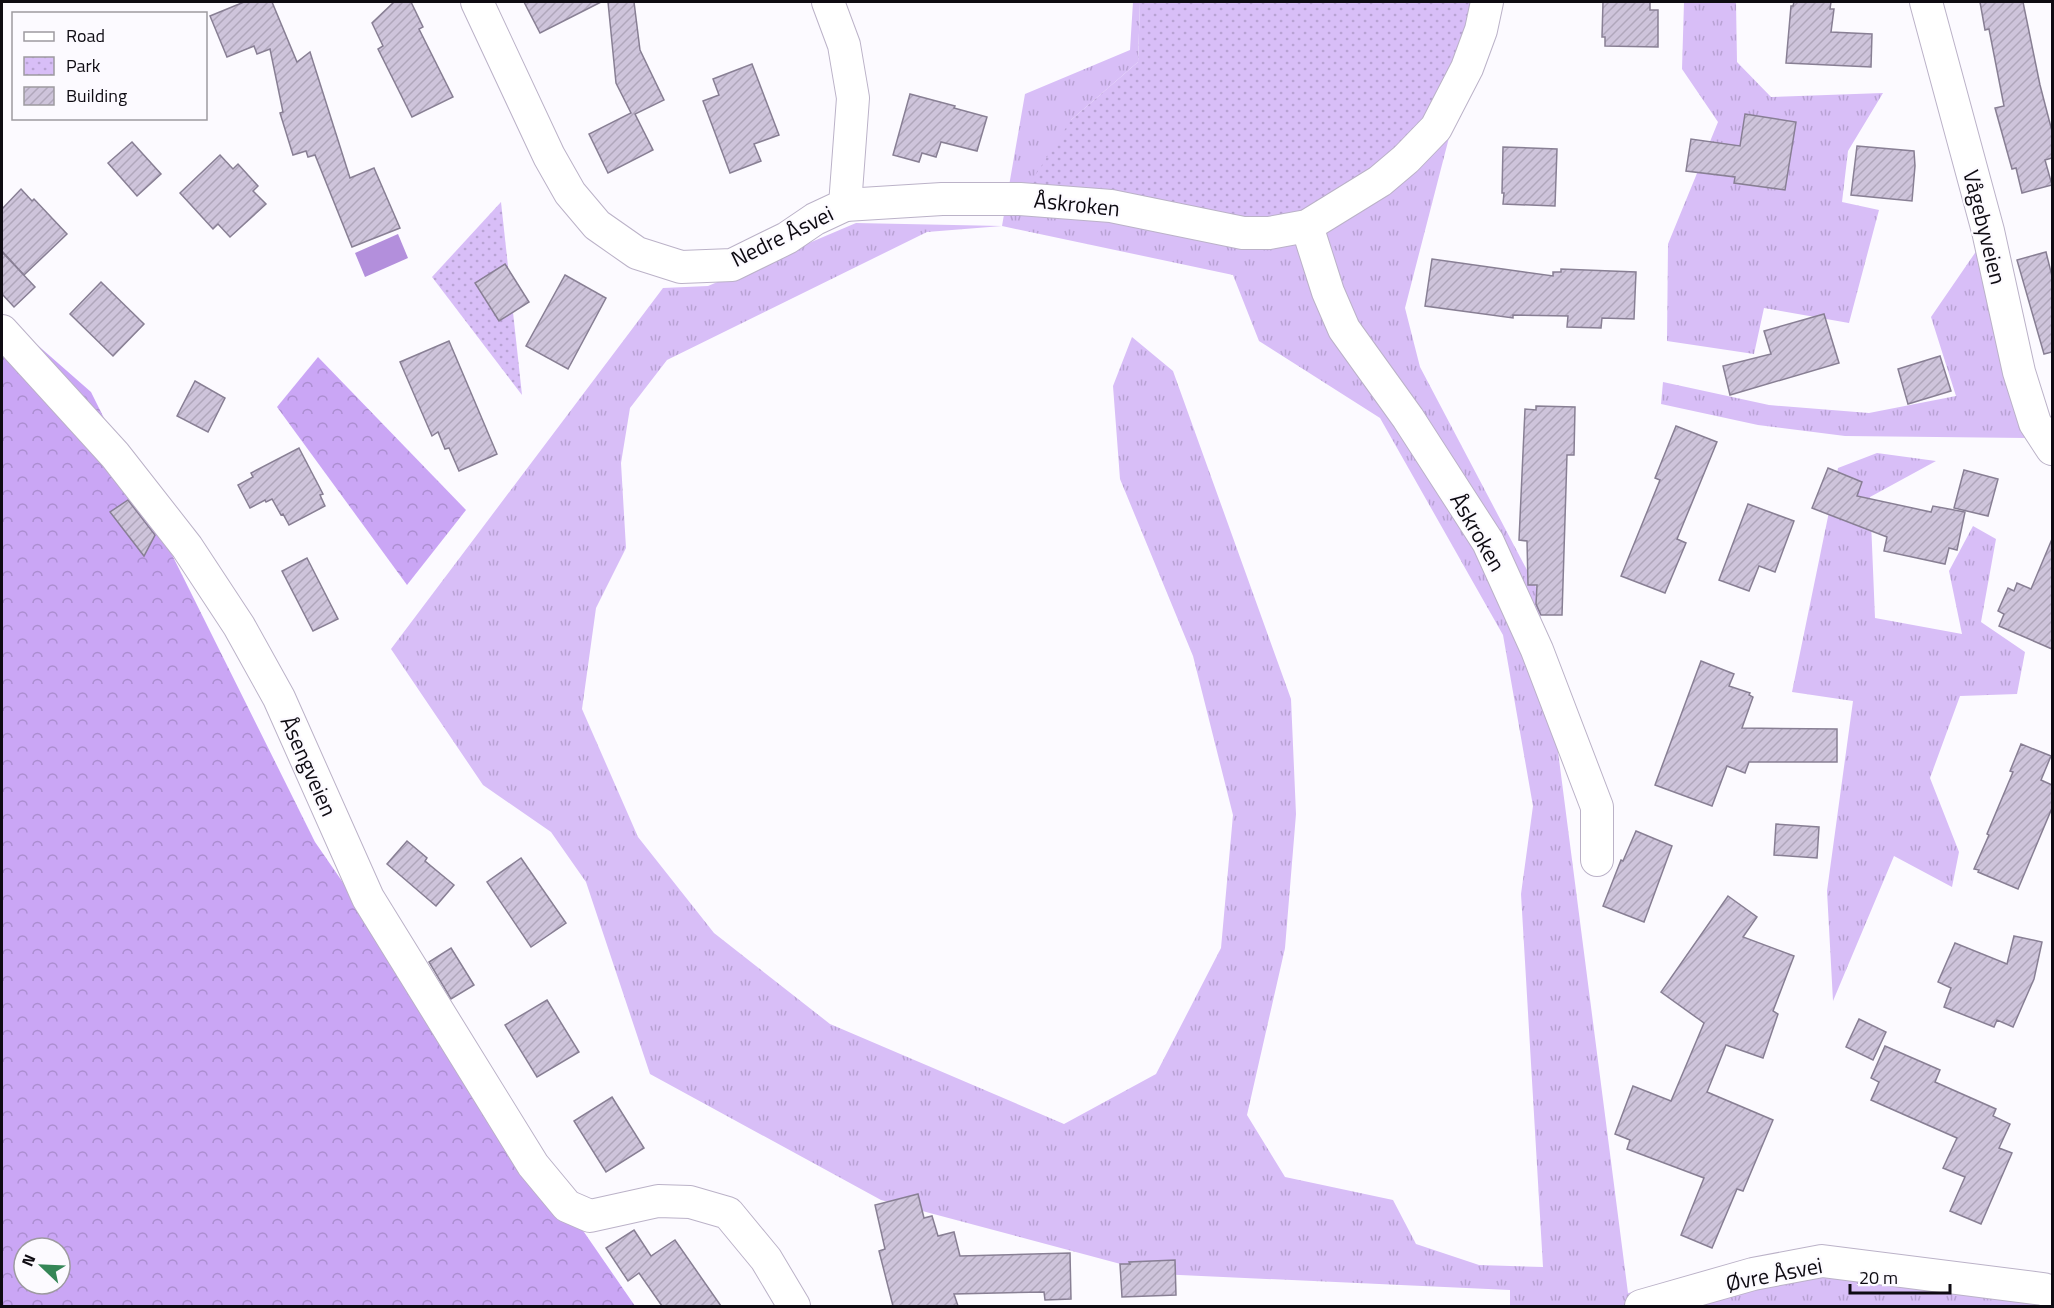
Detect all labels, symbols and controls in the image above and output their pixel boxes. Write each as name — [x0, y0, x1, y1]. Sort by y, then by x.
legend — [12, 12, 207, 120]
text: Road — [66, 22, 105, 49]
text: Park — [66, 52, 101, 79]
text: Building — [66, 82, 127, 109]
street label: Vågebyveien — [1954, 166, 2016, 288]
street label: Åskroken — [1032, 183, 1122, 225]
street label: Nedre Åsvei — [725, 197, 839, 275]
street label: Åskroken — [1442, 486, 1514, 578]
street label: Åsengveien — [272, 710, 346, 822]
north arrow — [12, 1236, 72, 1296]
street label: Øvre Åsvei — [1723, 1248, 1825, 1300]
text: N — [15, 1250, 41, 1270]
scale bar — [1850, 1257, 1950, 1295]
text: 20 m — [1859, 1264, 1898, 1291]

